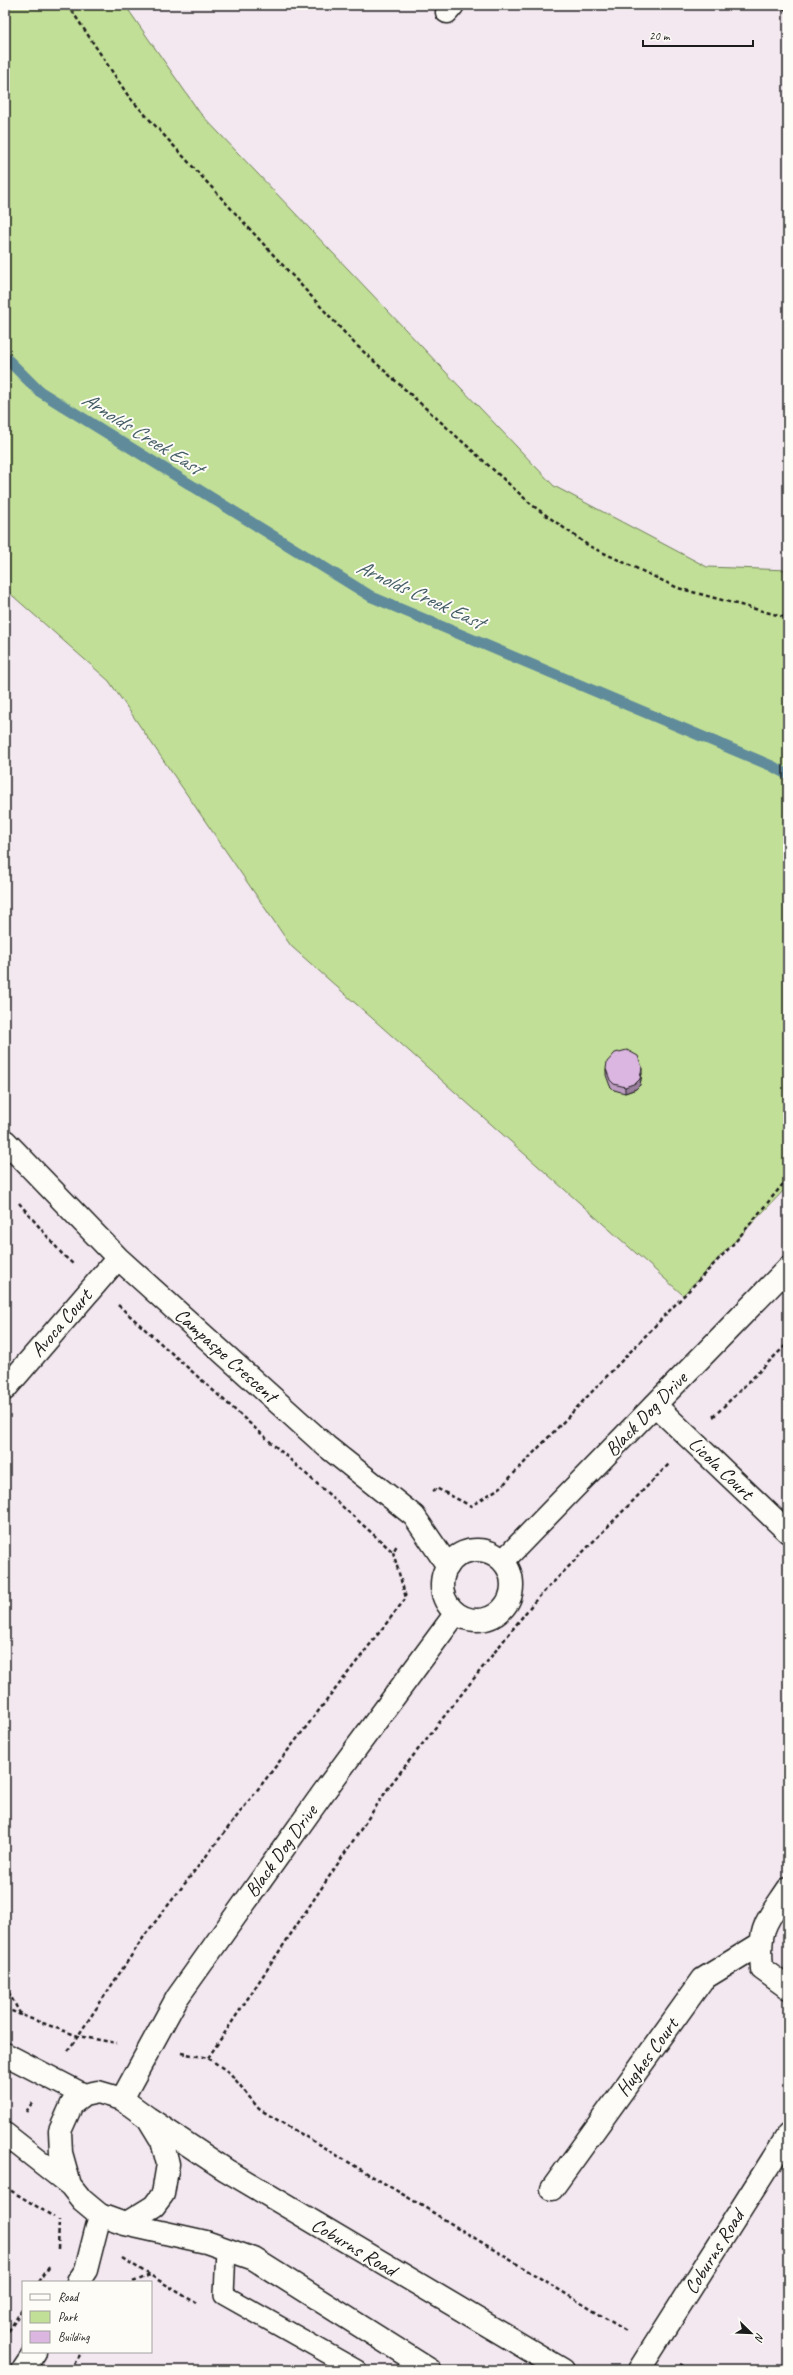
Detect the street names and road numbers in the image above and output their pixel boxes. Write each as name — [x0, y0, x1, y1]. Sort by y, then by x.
street label: Avoca Court — [25, 1282, 99, 1362]
street label: Campaspe Crescent — [169, 1302, 285, 1410]
street label: Black Dog Drive — [599, 1365, 694, 1462]
street label: Licola Court — [683, 1431, 760, 1507]
street label: Black Dog Drive — [239, 1799, 324, 1902]
street label: Hughes Court — [610, 2011, 685, 2101]
street label: Coburns Road — [678, 2203, 751, 2299]
street label: Coburns Road — [307, 2212, 404, 2284]

